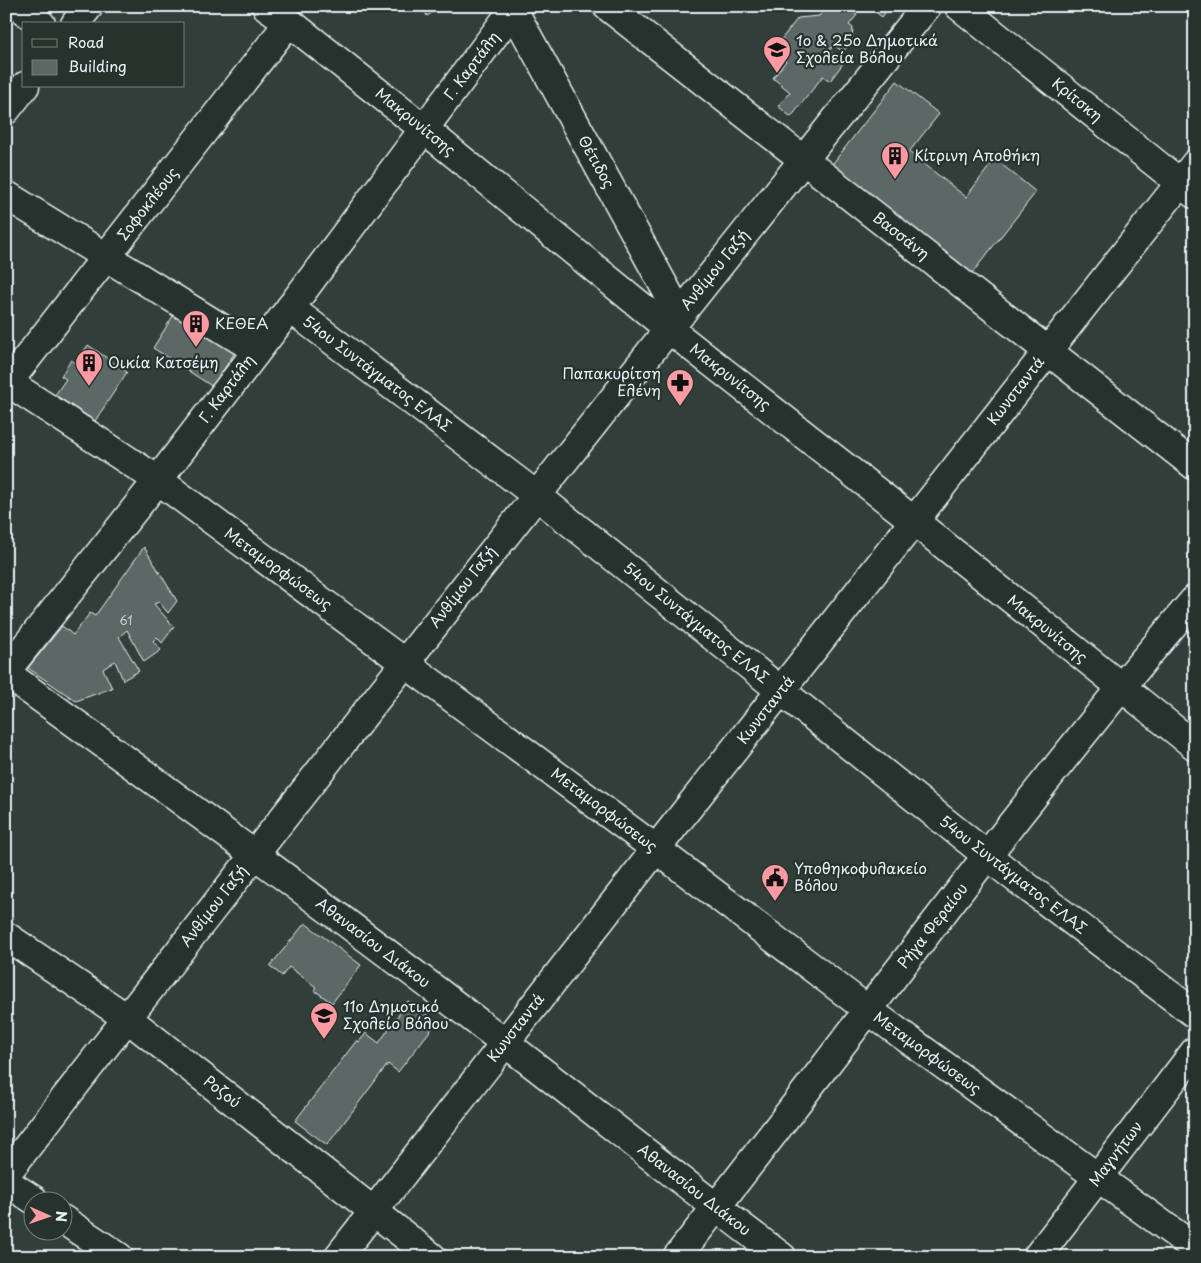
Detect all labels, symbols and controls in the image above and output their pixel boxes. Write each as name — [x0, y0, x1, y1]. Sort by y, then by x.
legend — [22, 22, 185, 88]
street label: Γ. Καρτάλη — [437, 26, 504, 104]
place label: 1ο & 25ο Δημοτικά Σχολεία Βόλου — [796, 28, 938, 68]
text: Road — [68, 30, 104, 53]
school or university icon: 1ο & 25ο Δημοτικά Σχολεία Βόλου — [762, 35, 792, 74]
text: Building — [68, 54, 127, 77]
street label: Κρίτσκη — [1048, 71, 1108, 126]
street label: Μακρυνίτσης — [371, 81, 461, 161]
street label: Θέτιδος — [573, 131, 621, 192]
building icon: Κίτρινη Αποθήκη — [880, 141, 910, 180]
place label: Κίτρινη Αποθήκη — [914, 143, 1040, 166]
street label: Σοφοκλέους — [111, 161, 183, 245]
street label: Βασσάνη — [869, 205, 935, 264]
street label: Ανθίμου Γαζή — [674, 224, 754, 314]
building icon: ΚΕΘΕΑ — [181, 309, 211, 348]
street label: 54ου Συντάγματος ΕΛΑΣ — [298, 309, 457, 437]
place label: ΚΕΘΕΑ — [215, 311, 269, 334]
street label: Μακρυνίτσης — [685, 337, 777, 415]
building icon: Οικία Κατσέμη — [74, 348, 104, 387]
street label: Γ. Καρτάλη — [192, 349, 259, 427]
place label: Οικία Κατσέμη — [108, 350, 218, 373]
street label: Κωνσταντά — [981, 351, 1049, 429]
place label: Παπακυρίτση Ελένη — [562, 361, 661, 401]
pharmacy icon: Παπακυρίτση Ελένη — [665, 368, 695, 407]
street label: Μεταμορφώσεως — [220, 521, 338, 615]
street label: Ανθίμου Γαζή — [422, 540, 501, 632]
street label: 54ου Συντάγματος ΕΛΑΣ — [619, 556, 775, 688]
street label: Μακρυνίτσης — [1003, 588, 1093, 668]
house number: 61 — [119, 611, 133, 629]
street label: Κωνσταντά — [731, 670, 799, 748]
street label: Μεταμορφώσεως — [547, 761, 663, 857]
street label: 54ου Συντάγματος ΕΛΑΣ — [935, 809, 1093, 939]
place label: Υποθηκοφυλακείο Βόλου — [794, 856, 927, 896]
street label: Ανθίμου Γαζή — [173, 859, 252, 951]
public building icon: Υποθηκοφυλακείο Βόλου — [760, 863, 790, 902]
street label: Ρήγα Φεραίου — [891, 877, 973, 973]
street label: Αθανασίου Διάκου — [312, 891, 436, 993]
street label: Κωνσταντά — [481, 988, 549, 1066]
place label: 11ο Δημοτικό Σχολείο Βόλου — [343, 994, 449, 1034]
school or university icon: 11ο Δημοτικό Σχολείο Βόλου — [309, 1001, 339, 1040]
street label: Μεταμορφώσεως — [869, 1005, 987, 1099]
street label: Ροζού — [199, 1069, 246, 1113]
street label: Μαγνήτων — [1082, 1115, 1147, 1191]
street label: Αθανασίου Διάκου — [633, 1137, 756, 1240]
north arrow — [22, 1190, 72, 1240]
text: N — [51, 1211, 72, 1222]

